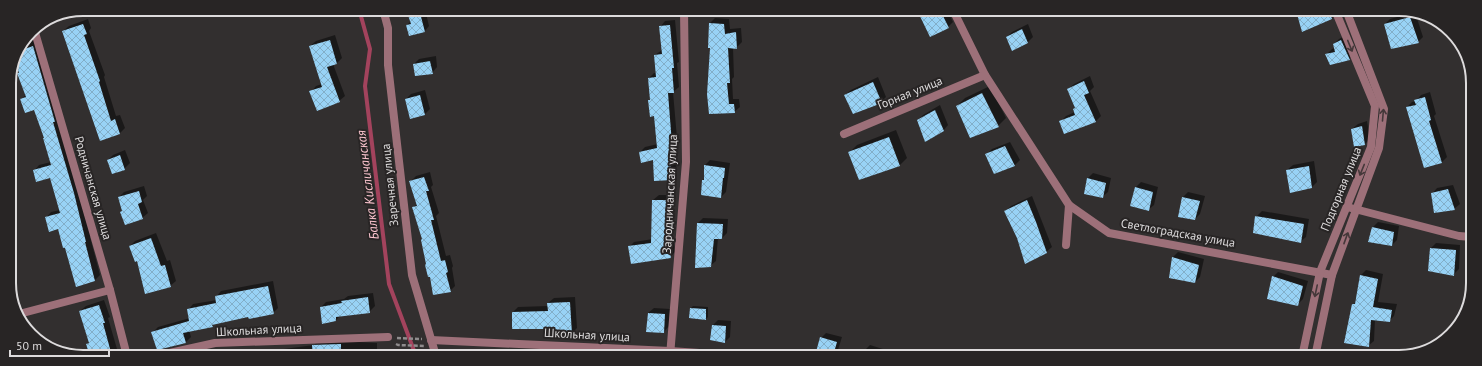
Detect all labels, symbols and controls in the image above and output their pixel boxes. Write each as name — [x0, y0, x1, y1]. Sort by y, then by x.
one-way arrow — [1347, 40, 1354, 52]
street label: Горная улица — [875, 73, 945, 112]
one-way arrow — [1379, 109, 1387, 122]
water label: Балка Кисличанская — [352, 129, 383, 241]
street label: Родничанская улица — [72, 134, 115, 241]
street label: Зародничанская улица — [659, 134, 680, 254]
street label: Заречная улица — [378, 143, 401, 227]
street label: Подгорная улица — [1317, 144, 1364, 233]
one-way arrow — [1357, 163, 1365, 175]
street label: Светлоградская улица — [1120, 215, 1236, 250]
one-way arrow — [1342, 233, 1350, 245]
one-way arrow — [1312, 284, 1320, 297]
street label: Школьная улица — [216, 320, 302, 339]
street label: Школьная улица — [544, 325, 630, 344]
scale bar — [10, 332, 109, 358]
text: 50 m — [16, 338, 42, 353]

